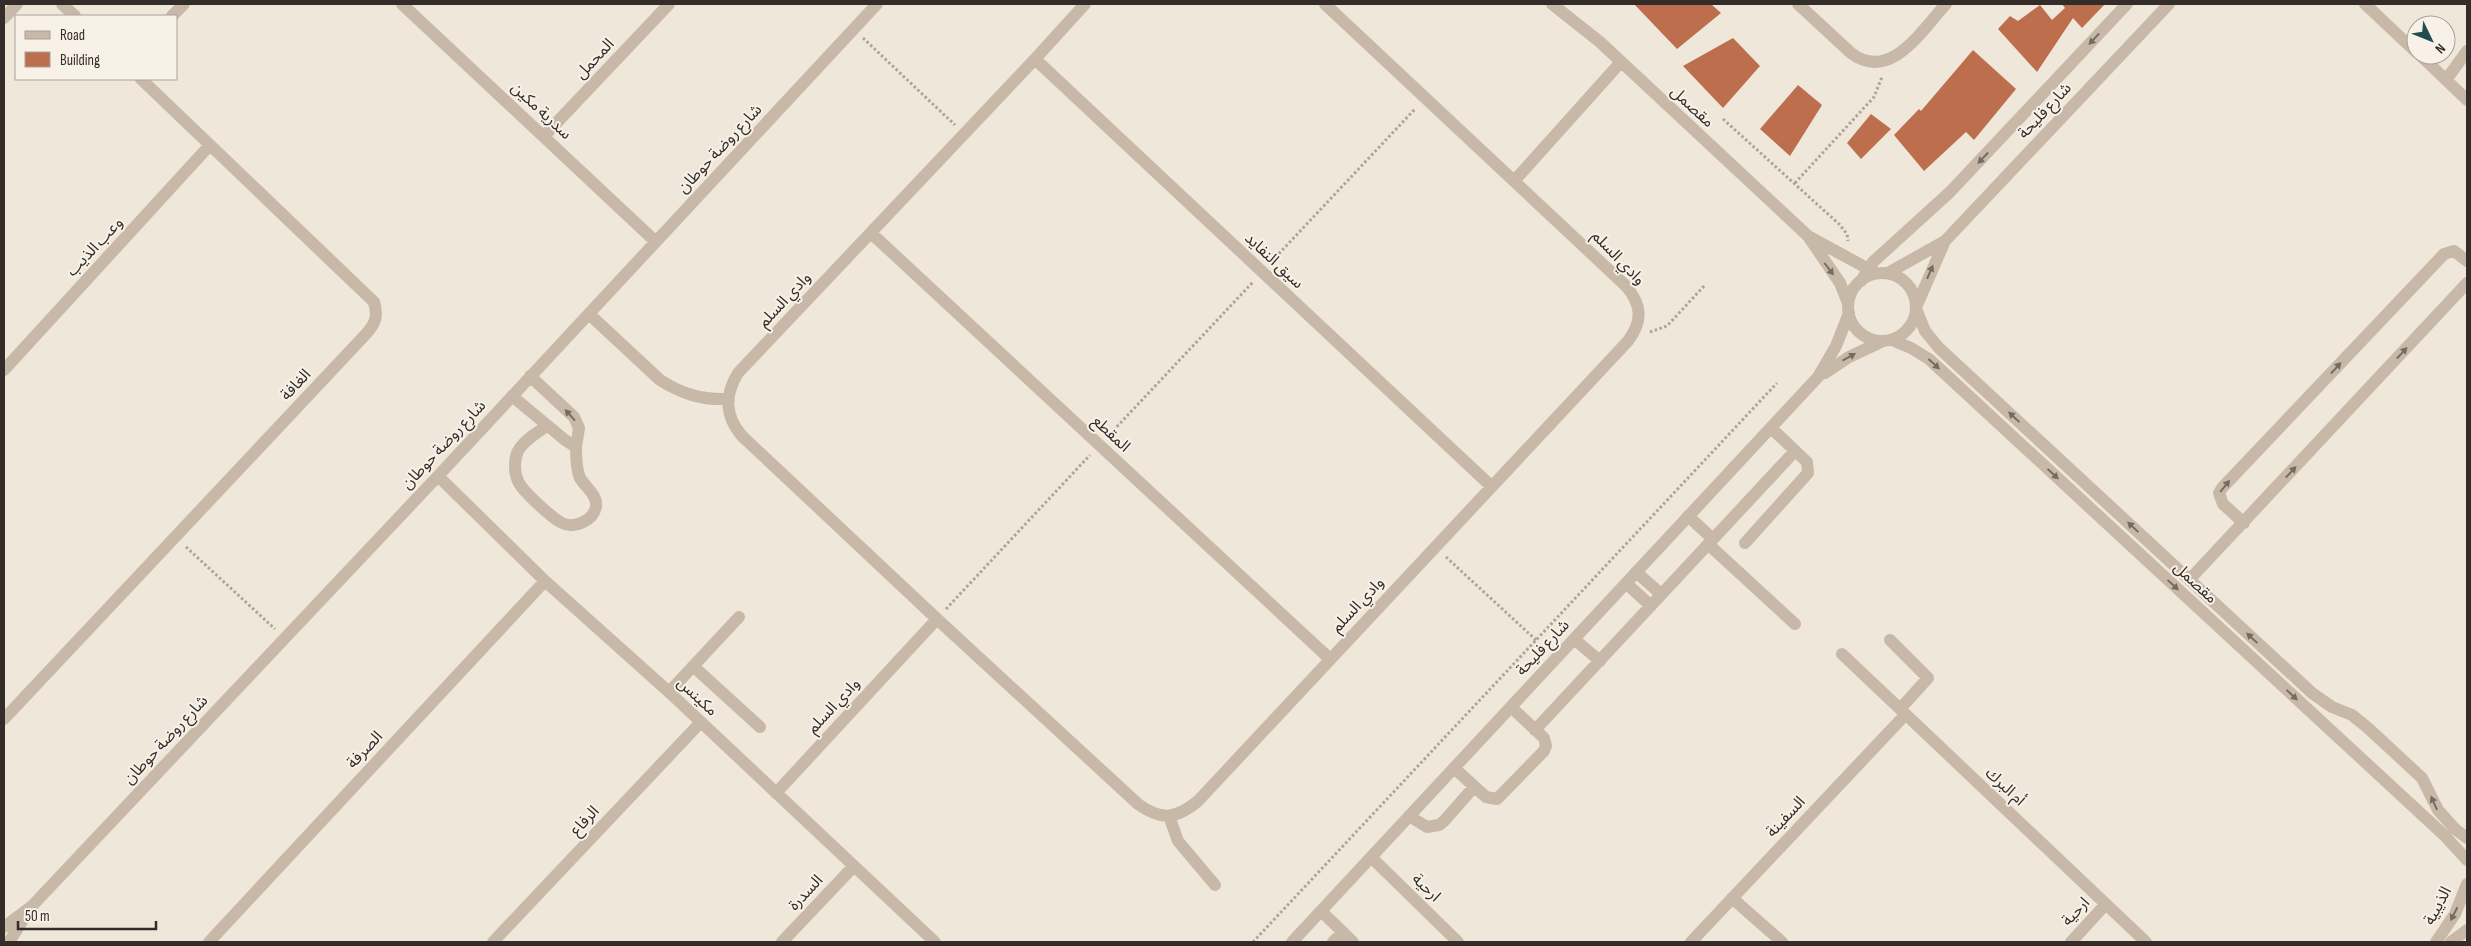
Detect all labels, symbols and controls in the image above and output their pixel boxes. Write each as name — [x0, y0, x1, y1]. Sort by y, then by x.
legend — [15, 15, 178, 80]
north arrow — [2406, 15, 2456, 65]
text: Road — [60, 26, 85, 45]
one-way arrow — [2088, 33, 2100, 45]
street label: المحمل — [572, 35, 618, 83]
text: N — [2431, 40, 2449, 57]
text: Building — [60, 51, 100, 70]
street label: سدرية مكين — [507, 78, 575, 144]
street label: شارع فليحة — [2014, 79, 2077, 144]
street label: مقصمل — [1666, 82, 1718, 132]
street label: شارع روضة حوطان — [674, 100, 768, 199]
one-way arrow — [1977, 151, 1989, 163]
street label: وعب الذيب — [63, 213, 127, 281]
street label: وادي السلم — [1586, 227, 1649, 291]
street label: سيق النفايد — [1241, 229, 1307, 293]
one-way arrow — [1824, 262, 1835, 275]
one-way arrow — [1926, 265, 1934, 279]
street label: وادي السلم — [755, 268, 817, 333]
one-way arrow — [2396, 347, 2408, 359]
one-way arrow — [1843, 353, 1856, 362]
one-way arrow — [1927, 358, 1939, 370]
one-way arrow — [2330, 362, 2342, 374]
street label: الغافة — [277, 365, 315, 405]
street label: شارع روضة حوطان — [398, 396, 492, 495]
one-way arrow — [564, 409, 576, 421]
one-way arrow — [2008, 411, 2020, 423]
street label: المقطع — [1087, 412, 1134, 458]
one-way arrow — [2285, 466, 2297, 478]
one-way arrow — [2047, 469, 2060, 480]
one-way arrow — [2220, 479, 2230, 493]
one-way arrow — [2128, 521, 2140, 533]
street label: مقصمل — [2169, 558, 2221, 608]
street label: وادي السلم — [1328, 573, 1390, 638]
one-way arrow — [2166, 579, 2178, 591]
street label: شارع فليحة — [1512, 616, 1575, 681]
one-way arrow — [2247, 632, 2259, 644]
street label: مكينس — [673, 674, 721, 720]
street label: وادي السلم — [804, 674, 866, 739]
one-way arrow — [2286, 689, 2298, 701]
street label: شارع روضة حوطان — [120, 691, 214, 790]
street label: الصرفة — [343, 727, 387, 773]
street label: أم البرك — [1980, 763, 2030, 812]
street label: السفينة — [1762, 793, 1810, 841]
one-way arrow — [2430, 796, 2438, 810]
street label: الرفاع — [567, 802, 605, 841]
street label: ارحية — [1408, 870, 1444, 906]
street label: السدرة — [785, 871, 827, 915]
street label: الذيبية — [2420, 884, 2456, 928]
street label: ارحية — [2058, 894, 2094, 930]
scale bar — [18, 898, 155, 930]
text: 50 m — [25, 907, 50, 926]
one-way arrow — [2450, 907, 2458, 922]

